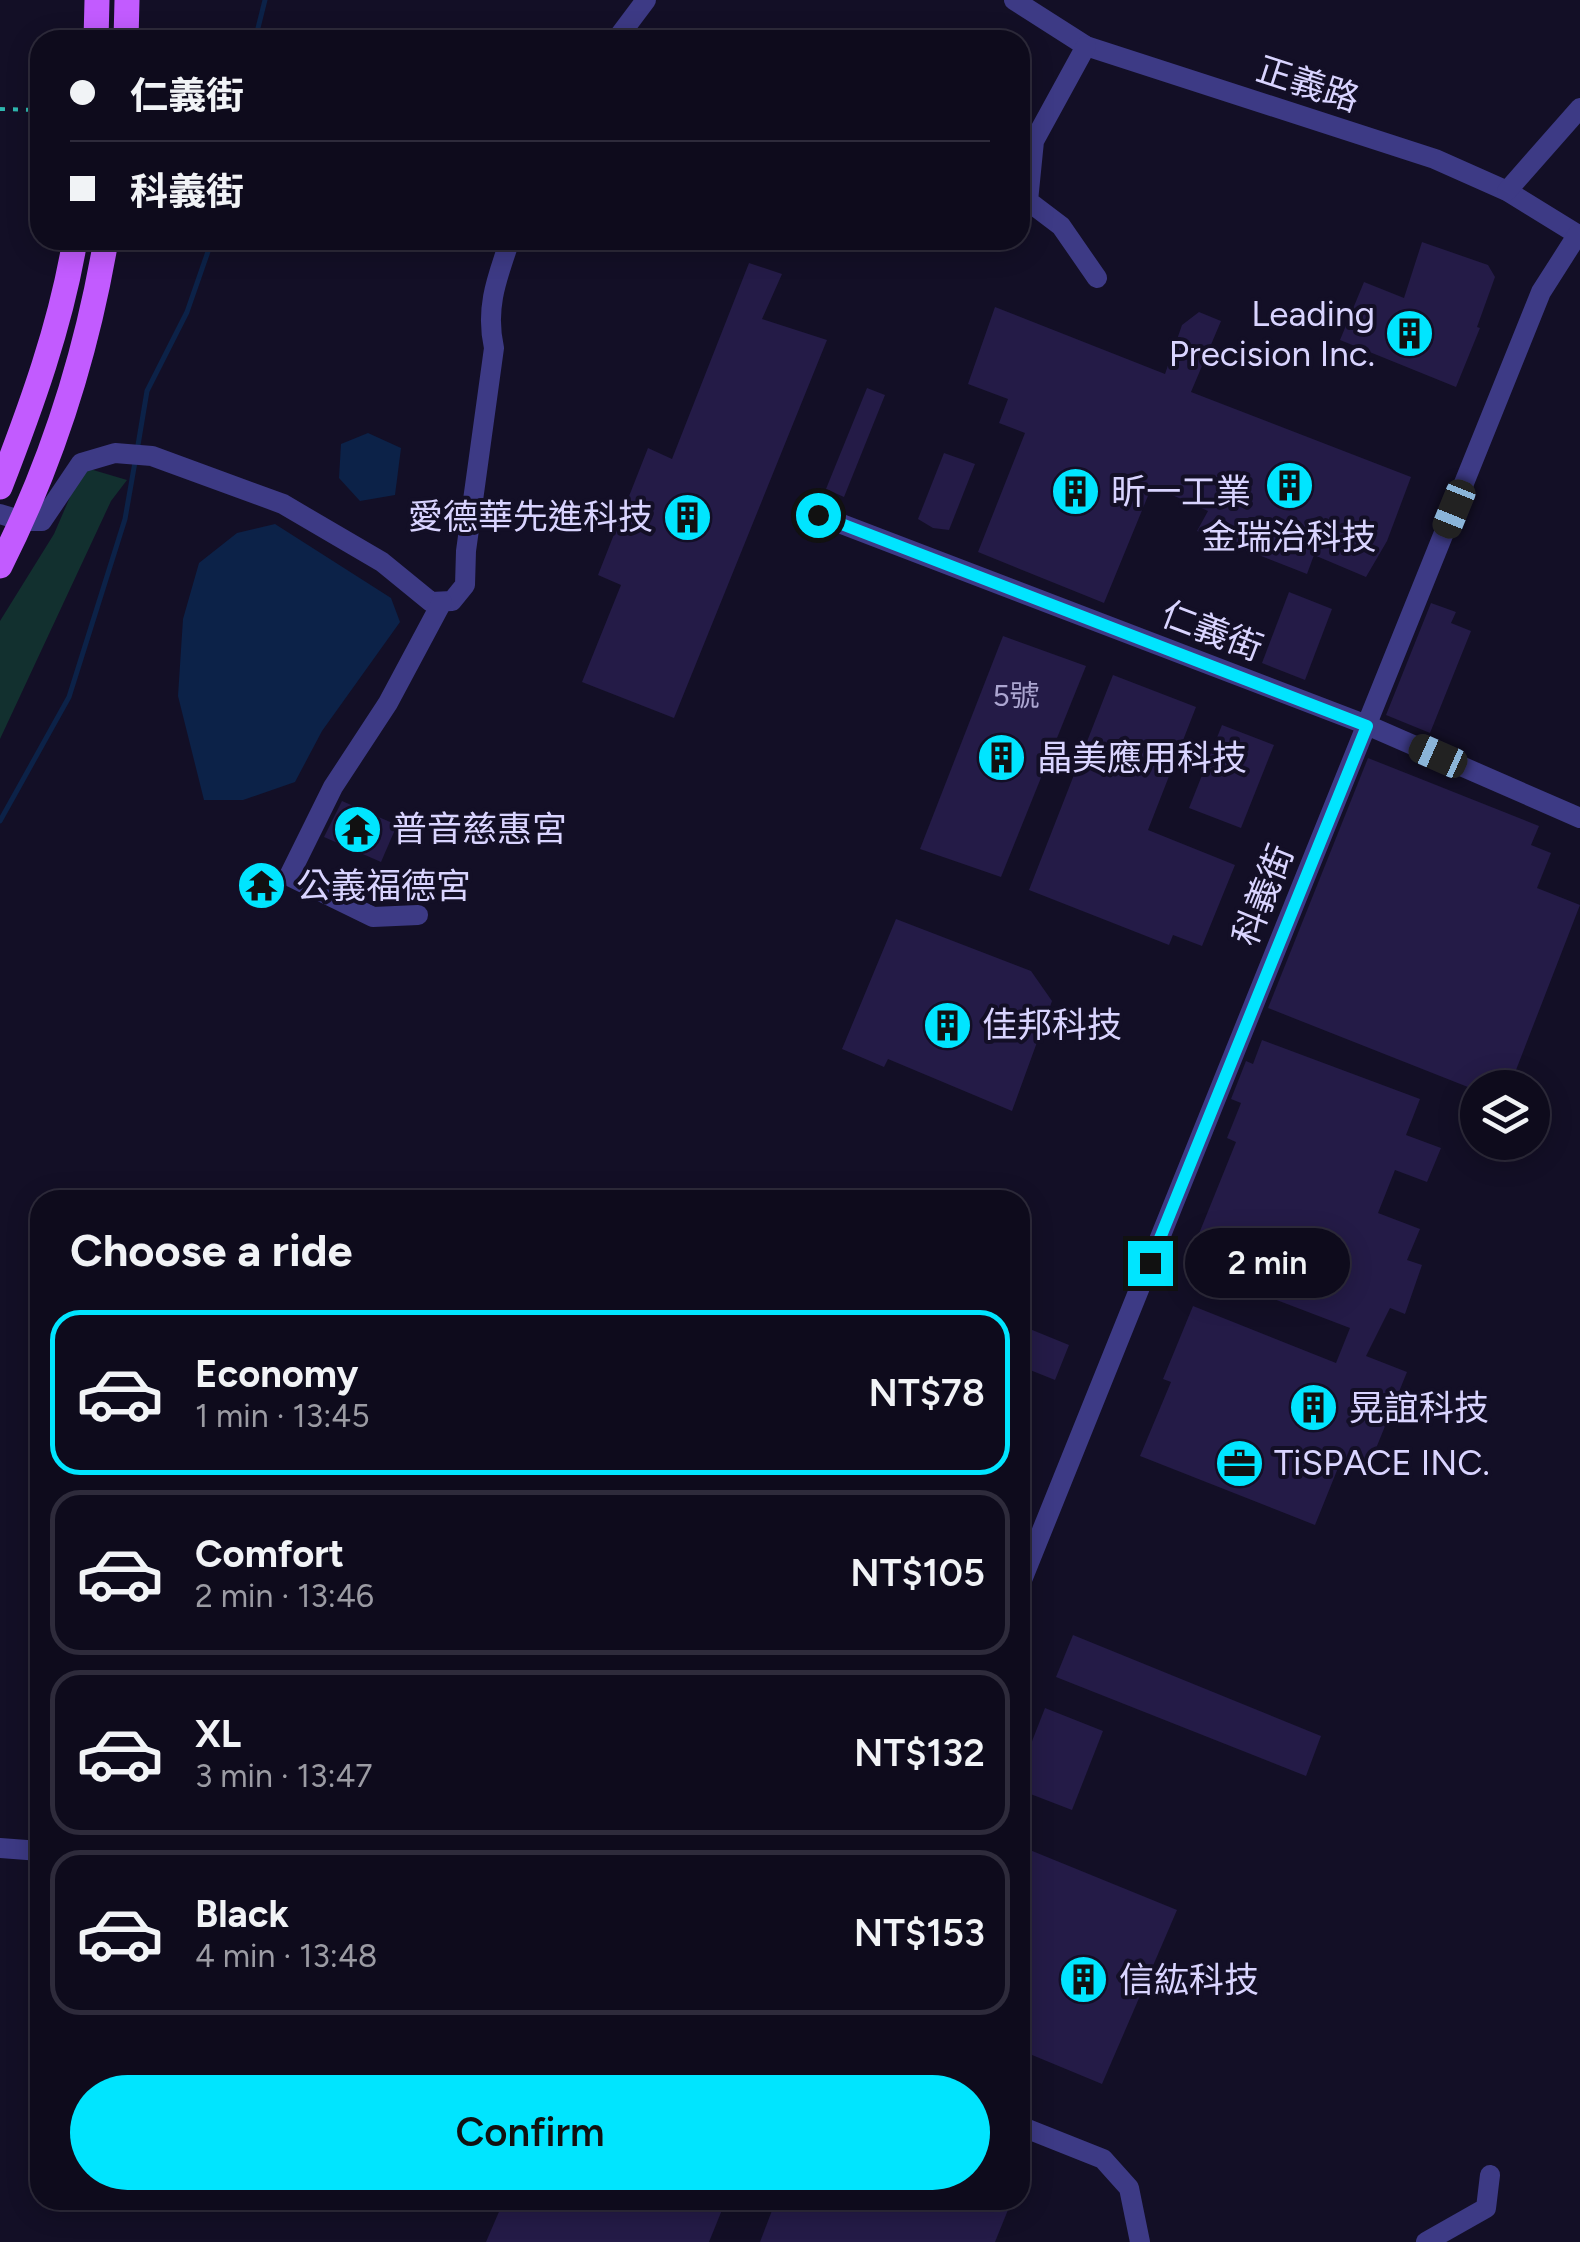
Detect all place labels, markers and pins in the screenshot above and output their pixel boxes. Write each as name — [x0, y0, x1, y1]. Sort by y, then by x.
place label: Leading Precision Inc. — [1169, 293, 1375, 375]
building icon: Leading Precision Inc. — [1384, 308, 1436, 360]
building icon: 金瑞治科技 — [1263, 459, 1315, 511]
building icon: 昕一工業 — [1050, 466, 1102, 518]
place label: 昕一工業 — [1111, 471, 1251, 513]
building icon: 愛德華先進科技 — [662, 491, 714, 543]
place label: 愛德華先進科技 — [408, 496, 653, 538]
place label: 金瑞治科技 — [1201, 516, 1377, 558]
building icon: 晶美應用科技 — [976, 732, 1028, 784]
place label: 晶美應用科技 — [1037, 737, 1247, 779]
temple icon: 普音慈惠宮 — [331, 803, 383, 855]
place label: 普音慈惠宮 — [392, 808, 567, 850]
temple icon: 公義福德宮 — [235, 860, 287, 912]
place label: 公義福德宮 — [296, 865, 471, 907]
building icon: 佳邦科技 — [921, 999, 973, 1051]
place label: 佳邦科技 — [982, 1004, 1122, 1046]
building icon: 晃誼科技 — [1288, 1382, 1340, 1434]
place label: 晃誼科技 — [1349, 1387, 1489, 1429]
office icon: TiSPACE INC. — [1213, 1437, 1265, 1489]
place label: TiSPACE INC. — [1274, 1442, 1490, 1484]
building icon: 信紘科技 — [1058, 1954, 1110, 2006]
place label: 信紘科技 — [1119, 1959, 1259, 2001]

